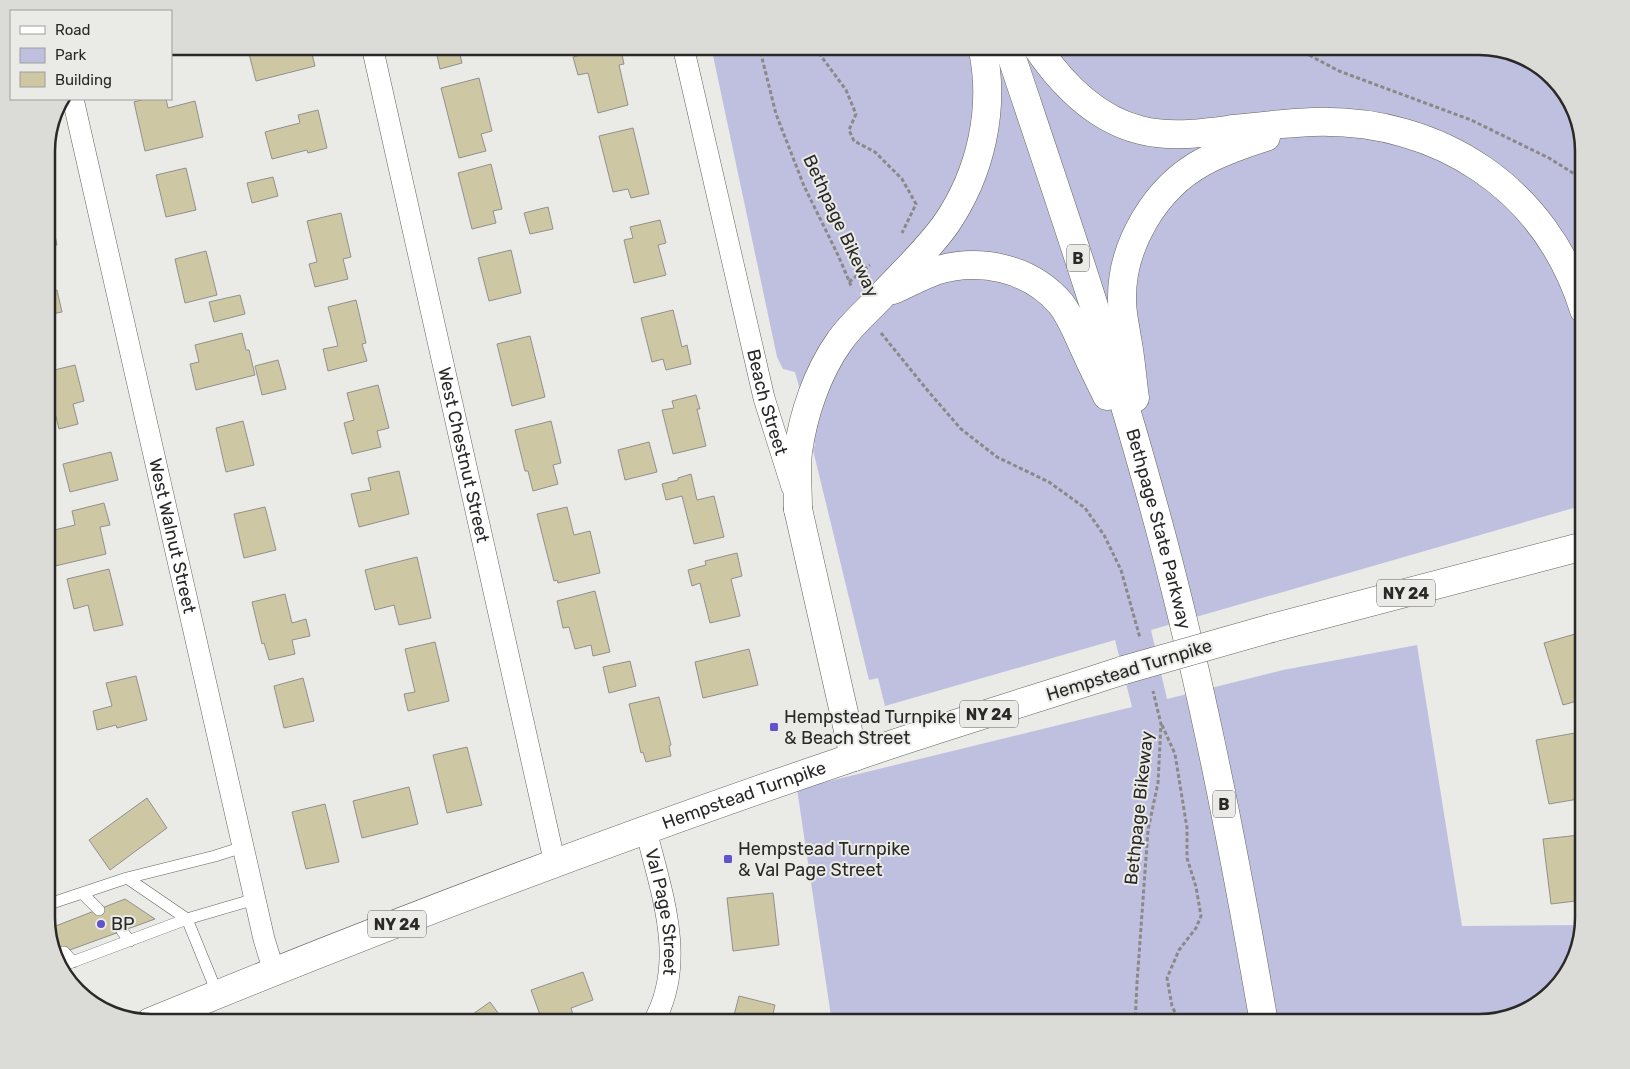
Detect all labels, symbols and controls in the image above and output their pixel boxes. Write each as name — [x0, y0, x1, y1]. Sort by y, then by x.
legend — [10, 10, 172, 100]
text: Road — [55, 21, 91, 39]
text: Park — [55, 46, 86, 64]
text: Building — [55, 71, 112, 89]
street label: Bethpage Bikeway — [798, 151, 884, 301]
road number: B — [1067, 244, 1089, 272]
street label: Beach Street — [742, 347, 792, 458]
street label: West Chestnut Street — [433, 365, 494, 545]
street label: Bethpage State Parkway — [1121, 426, 1196, 632]
street label: West Walnut Street — [144, 456, 201, 615]
road number: NY 24 — [1377, 580, 1435, 606]
street label: Hempstead Turnpike — [1043, 634, 1215, 706]
road number: NY 24 — [960, 701, 1018, 728]
place label: Hempstead Turnpike & Beach Street — [784, 706, 956, 749]
marker: Hempstead Turnpike & Beach Street — [768, 721, 780, 733]
street label: Bethpage Bikeway — [1120, 730, 1158, 886]
street label: Hempstead Turnpike — [659, 756, 829, 834]
road number: B — [1213, 791, 1235, 818]
place label: Hempstead Turnpike & Val Page Street — [738, 838, 910, 881]
street label: Val Page Street — [640, 846, 681, 977]
marker: Hempstead Turnpike & Val Page Street — [722, 853, 734, 865]
road number: NY 24 — [368, 911, 426, 938]
place label: BP — [111, 913, 135, 935]
marker: BP — [95, 918, 107, 930]

